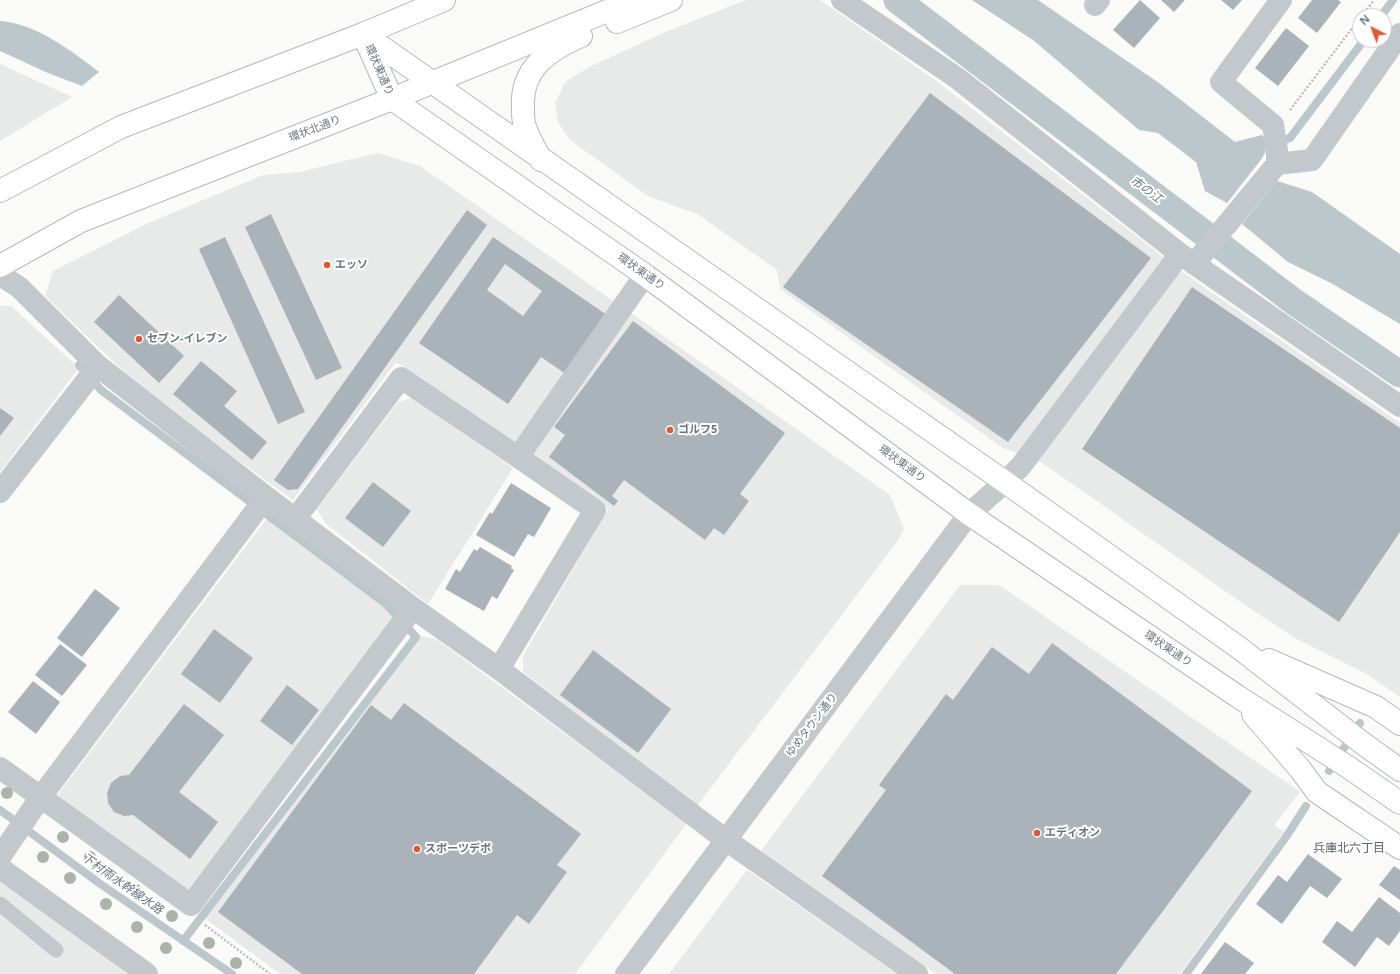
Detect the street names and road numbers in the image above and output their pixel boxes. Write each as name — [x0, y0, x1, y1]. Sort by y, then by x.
street label: 環状東通り — [362, 42, 396, 98]
street label: 環状北通り — [287, 113, 343, 145]
street label: 環状東通り — [615, 251, 667, 293]
street label: 環状東通り — [876, 442, 928, 486]
street label: 環状東通り — [1142, 628, 1194, 670]
street label: ゆめタウン通り — [784, 690, 840, 760]

